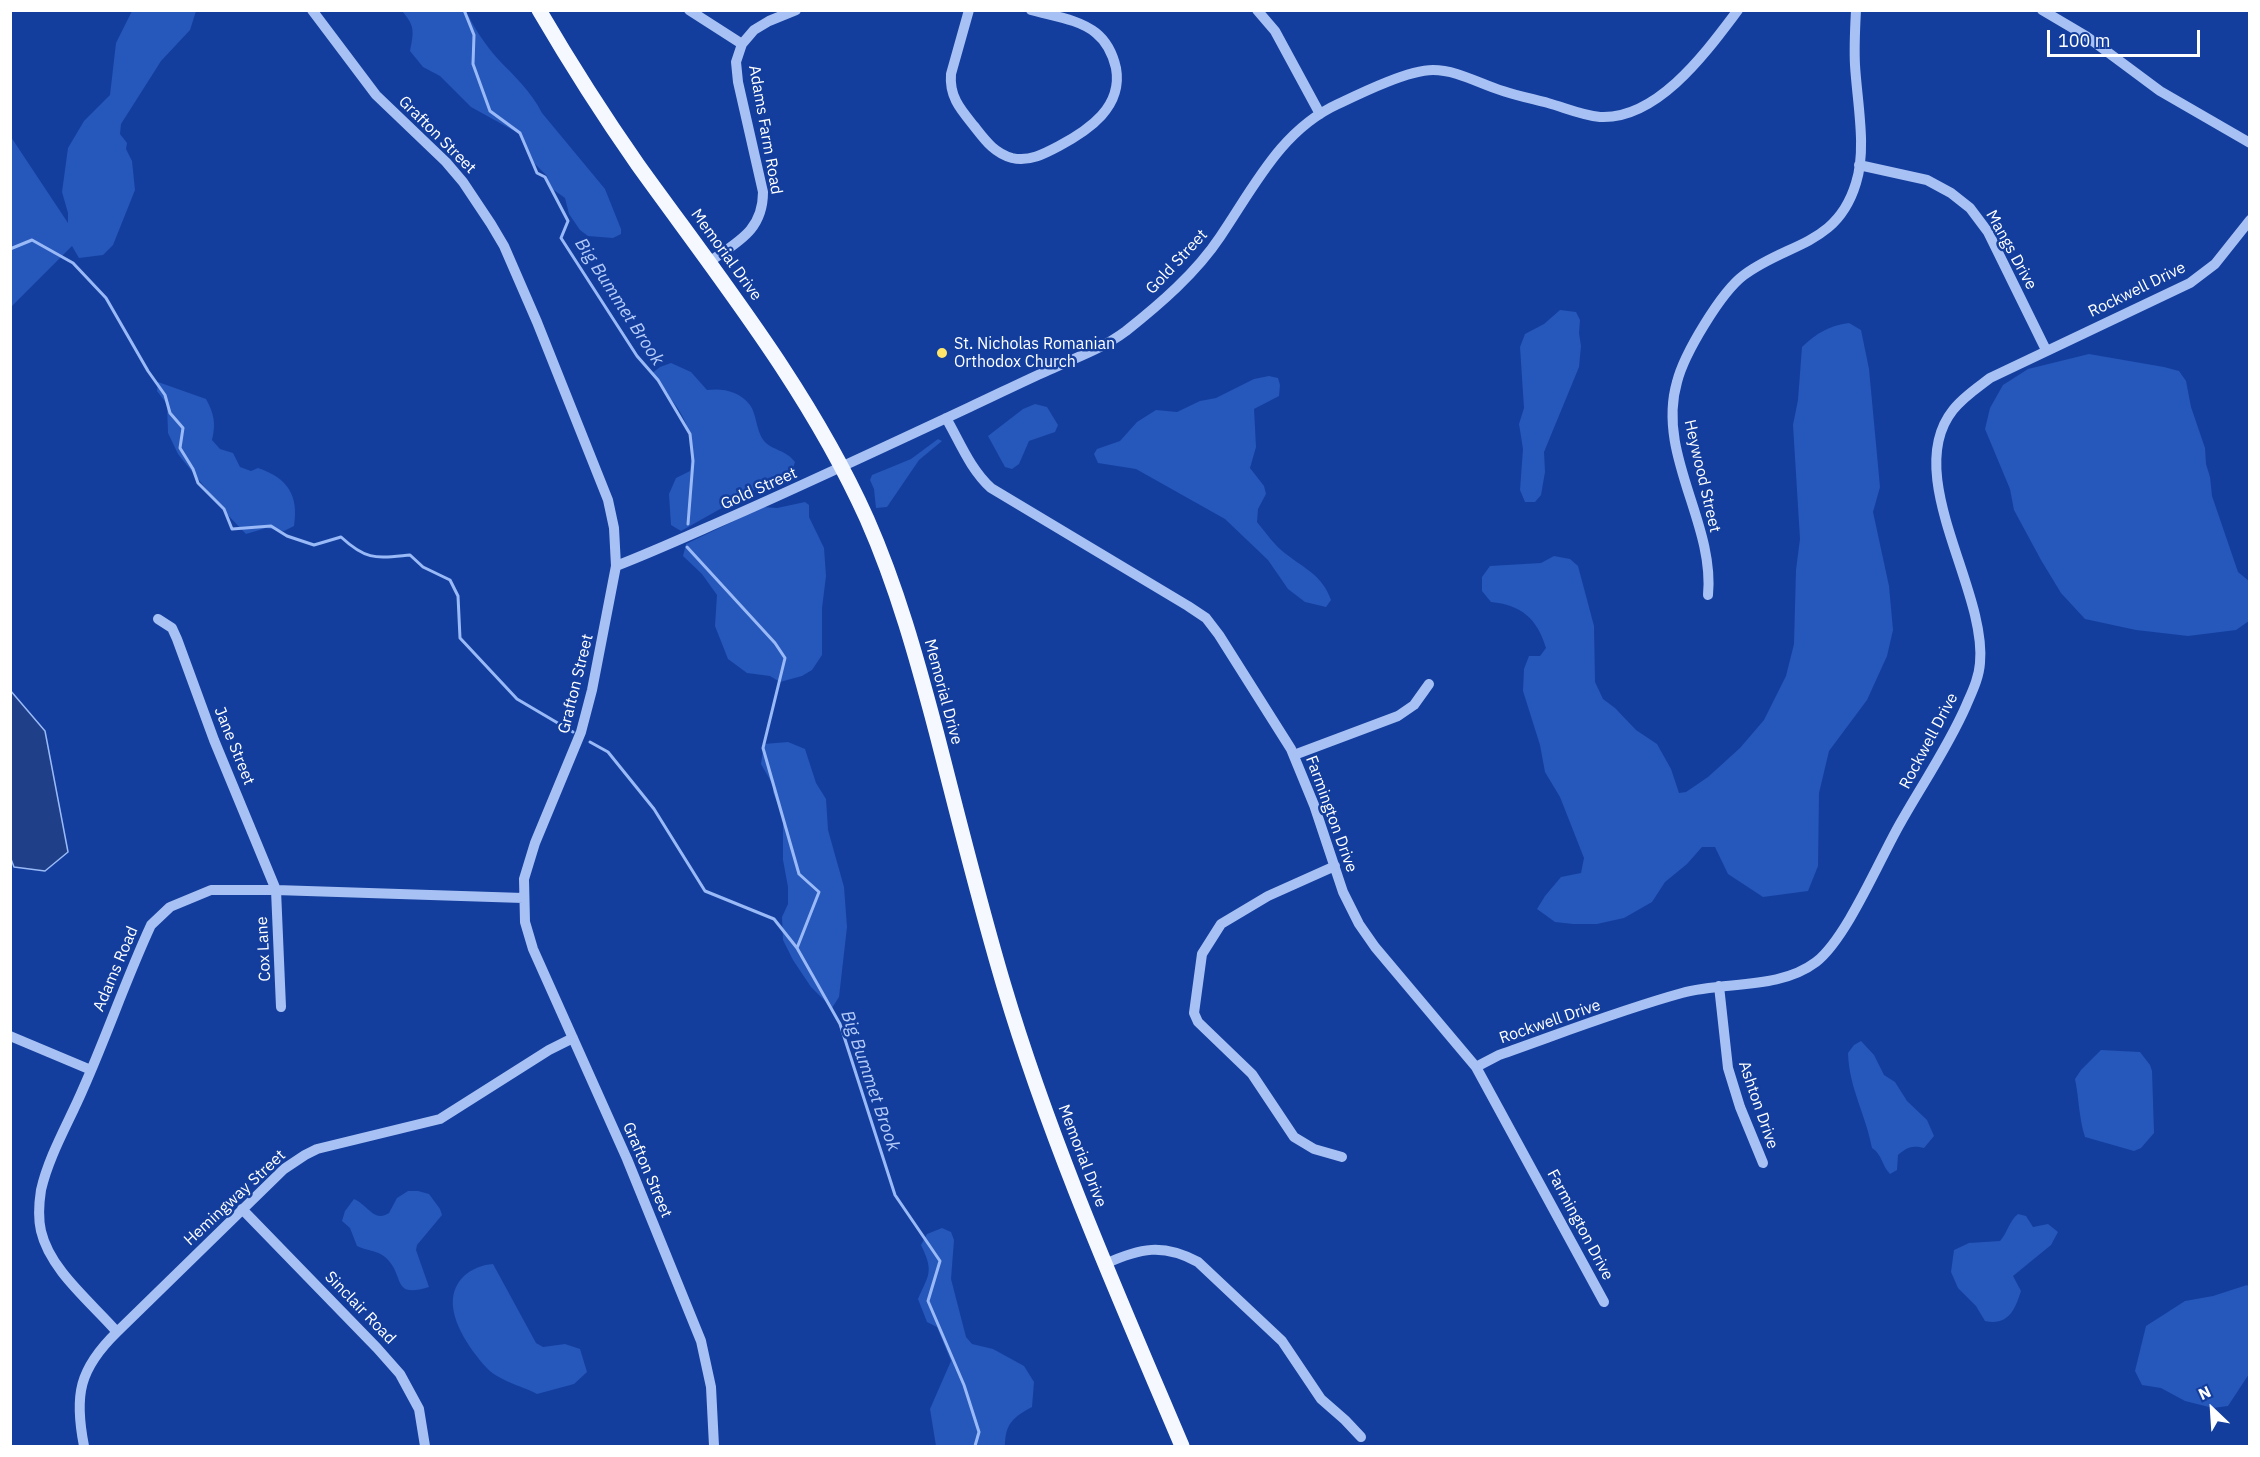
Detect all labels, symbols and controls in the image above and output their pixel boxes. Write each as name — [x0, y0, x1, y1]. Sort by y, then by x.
scale bar — [2050, 18, 2203, 56]
text: 100 m — [2058, 29, 2110, 52]
street label: Adams Farm Road — [744, 64, 786, 196]
street label: Grafton Street — [394, 92, 480, 178]
street label: Memorial Drive — [686, 206, 766, 304]
street label: Mangs Drive — [1981, 207, 2041, 293]
street label: Gold Street — [1142, 226, 1212, 298]
water label: Big Bummet Brook — [570, 234, 668, 370]
street label: Rockwell Drive — [2085, 258, 2189, 322]
place label: St. Nicholas Romanian Orthodox Church — [954, 334, 1115, 372]
marker: St. Nicholas Romanian Orthodox Church — [935, 346, 949, 360]
street label: Heywood Street — [1680, 418, 1724, 534]
street label: Gold Street — [718, 464, 800, 514]
street label: Grafton Street — [554, 632, 598, 736]
street label: Memorial Drive — [920, 637, 966, 747]
street label: Rockwell Drive — [1896, 690, 1962, 792]
street label: Jane Street — [210, 704, 258, 788]
street label: Farmington Drive — [1301, 753, 1361, 875]
street label: Cox Lane — [253, 916, 275, 982]
street label: Adams Road — [90, 924, 142, 1014]
street label: Rockwell Drive — [1497, 996, 1603, 1048]
water label: Big Bummet Brook — [836, 1008, 904, 1154]
street label: Ashton Drive — [1734, 1059, 1782, 1151]
street label: Memorial Drive — [1054, 1102, 1110, 1210]
street label: Grafton Street — [618, 1119, 676, 1221]
street label: Hemingway Street — [180, 1146, 290, 1250]
street label: Farmington Drive — [1543, 1166, 1617, 1284]
street label: Sinclair Road — [321, 1268, 399, 1348]
north arrow — [2182, 1379, 2242, 1439]
text: N — [2195, 1381, 2214, 1404]

